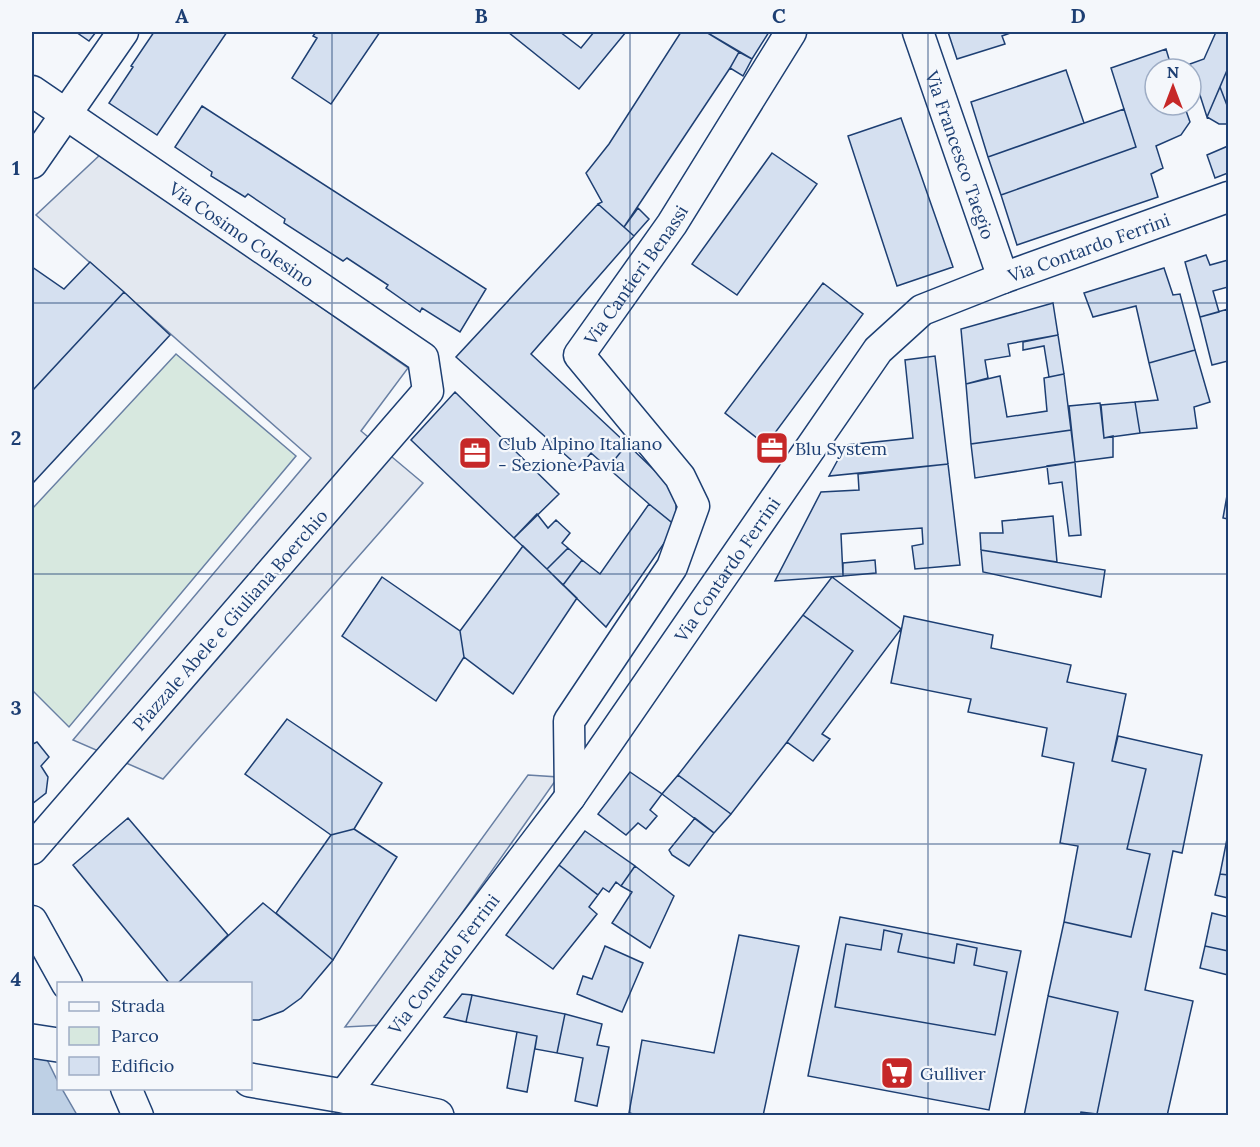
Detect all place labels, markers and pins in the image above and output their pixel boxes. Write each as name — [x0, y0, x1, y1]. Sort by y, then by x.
office icon: Blu System — [754, 430, 790, 466]
place label: Club Alpino Italiano - Sezione Pavia — [498, 432, 662, 476]
office icon: Club Alpino Italiano - Sezione Pavia — [457, 435, 493, 471]
place label: Blu System — [795, 437, 887, 460]
supermarket icon: Gulliver — [879, 1055, 915, 1091]
place label: Gulliver — [920, 1062, 986, 1085]

